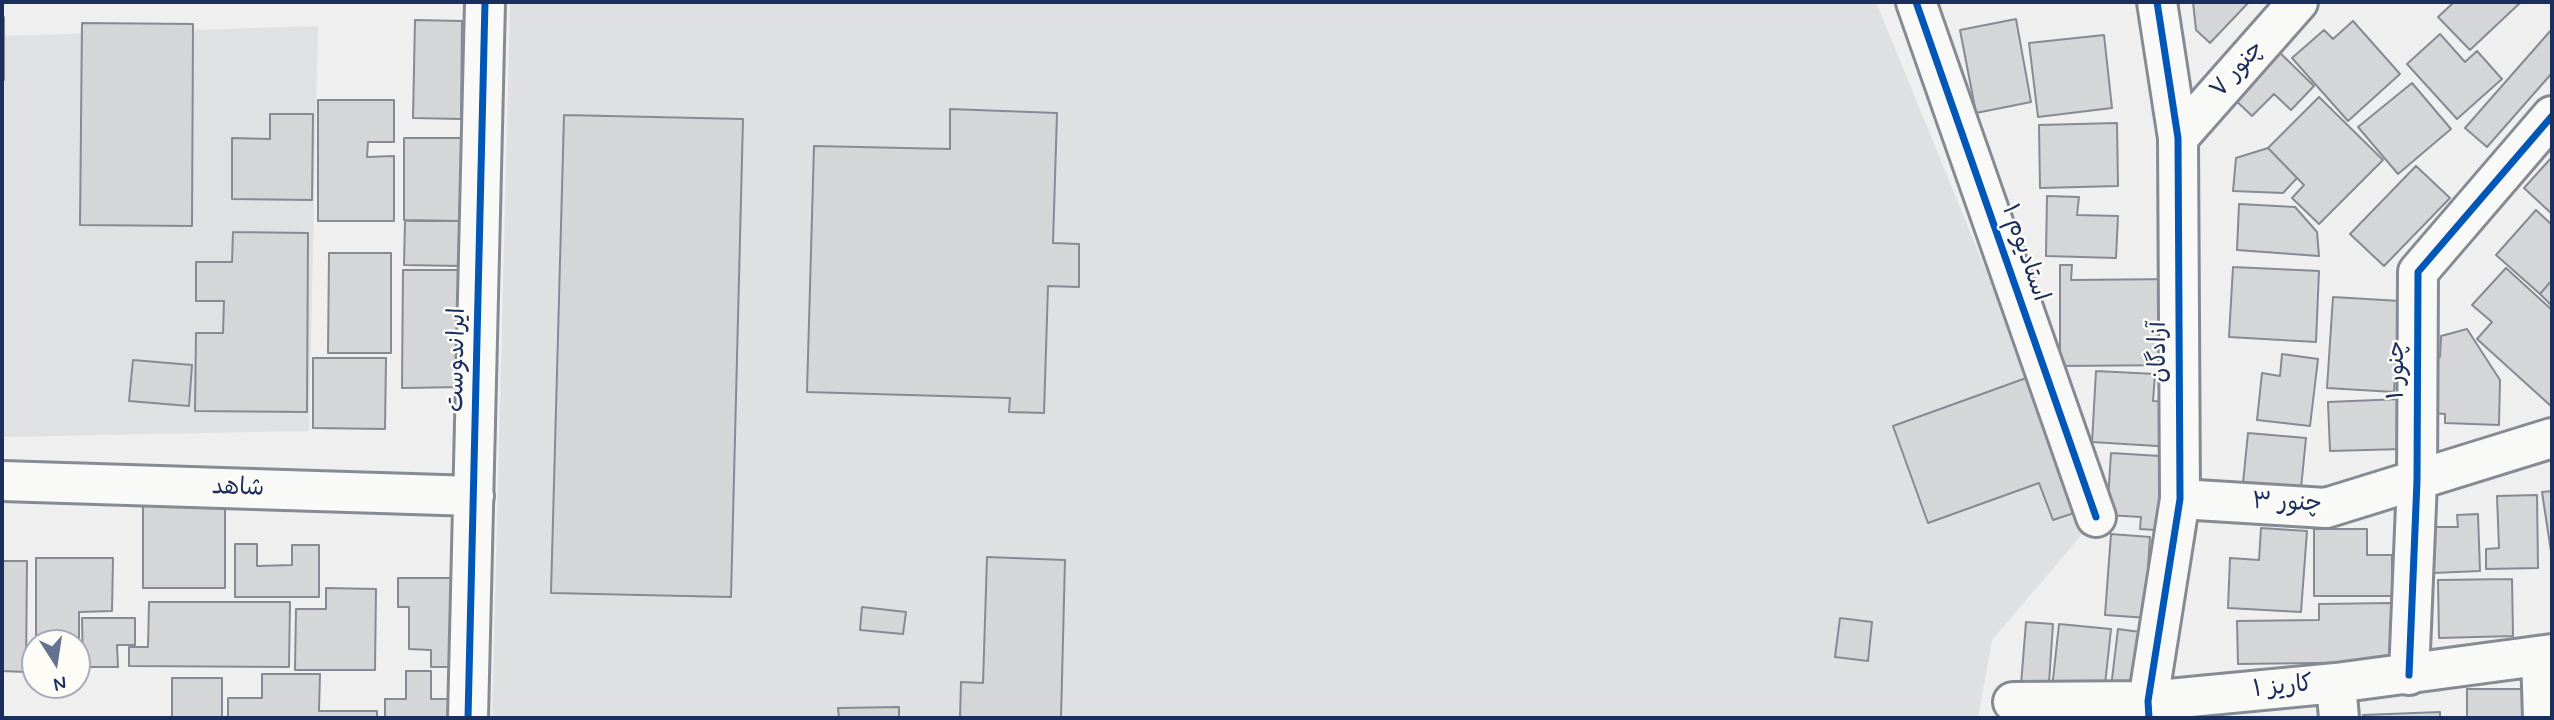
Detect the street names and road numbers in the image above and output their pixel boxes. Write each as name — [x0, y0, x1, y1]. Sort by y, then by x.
street label: چنور ۷ — [2205, 35, 2271, 105]
street label: استادیوم ۱ — [1994, 201, 2054, 305]
street label: ایراندوست — [443, 307, 473, 413]
street label: آزادگان — [2146, 321, 2174, 383]
street label: چنور ۱ — [2384, 341, 2412, 399]
street label: شاهد — [211, 474, 265, 504]
street label: چنور ۳ — [2252, 488, 2322, 520]
street label: کاریز ۱ — [2252, 671, 2314, 705]

